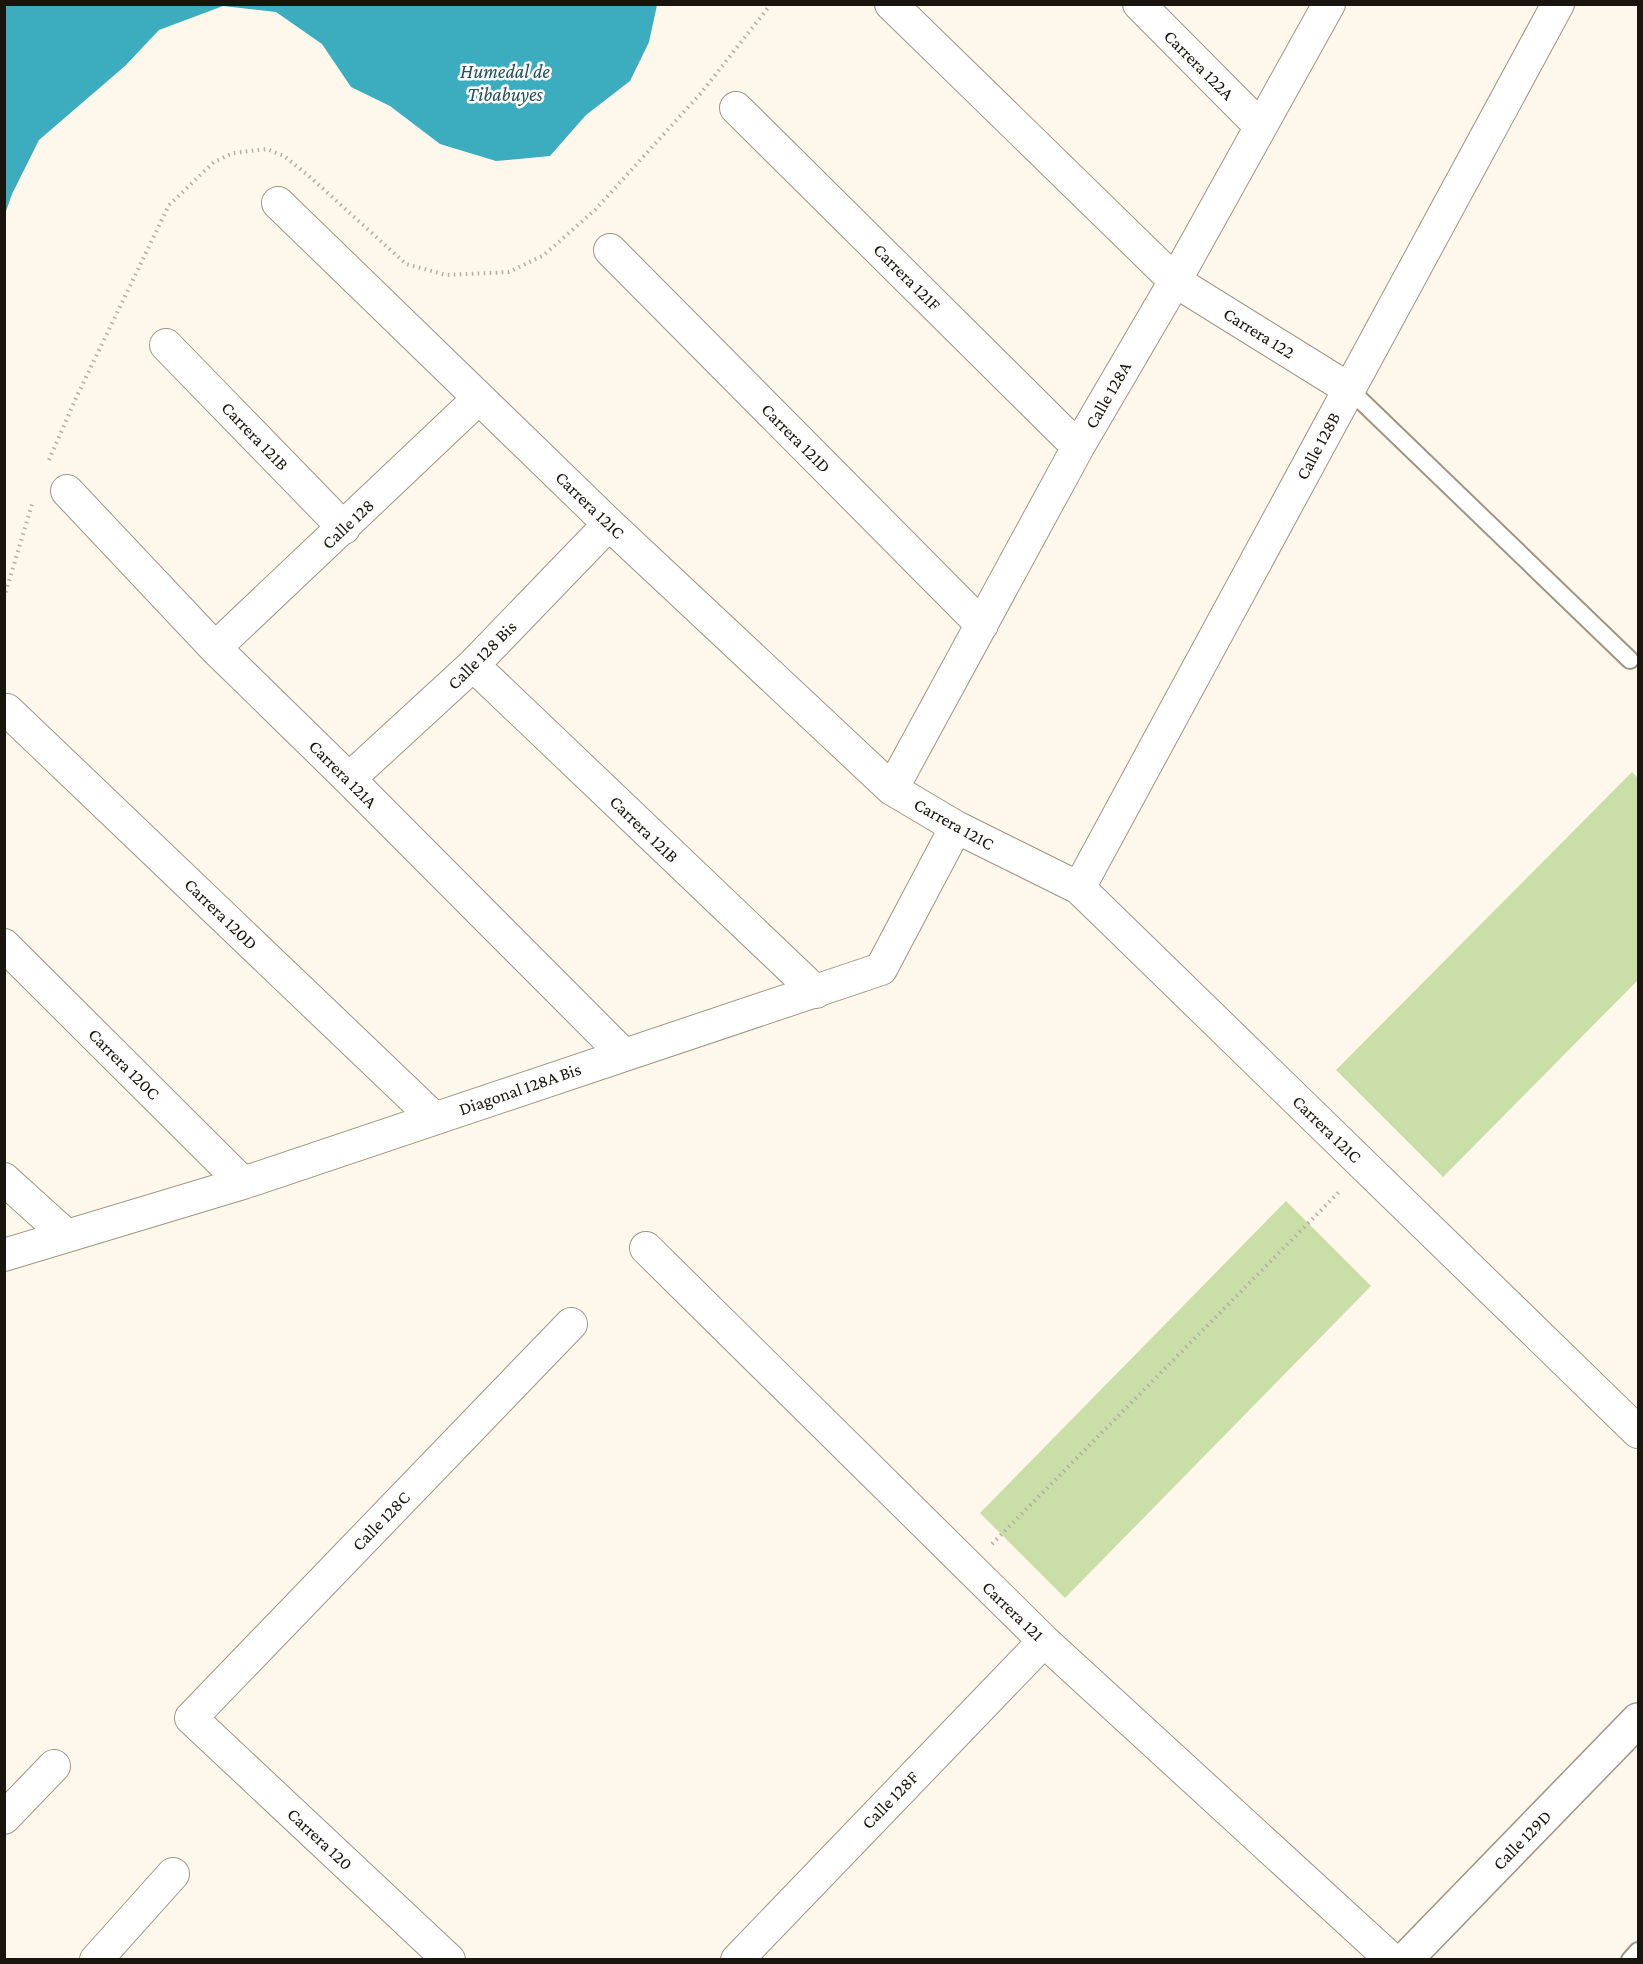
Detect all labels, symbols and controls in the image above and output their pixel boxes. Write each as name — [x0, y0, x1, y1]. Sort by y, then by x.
street label: Carrera 122A — [1160, 26, 1239, 105]
water label: Humedal de Tibabuyes — [460, 60, 550, 106]
street label: Carrera 121F — [869, 239, 945, 315]
street label: Carrera 122 — [1220, 303, 1298, 363]
street label: Calle 128A — [1081, 357, 1136, 432]
street label: Carrera 121B — [217, 398, 293, 474]
street label: Carrera 121D — [757, 399, 835, 477]
street label: Calle 128B — [1292, 409, 1344, 483]
street label: Carrera 121C — [551, 467, 629, 543]
street label: Calle 128 — [318, 495, 378, 553]
street label: Calle 128 Bis — [444, 617, 520, 693]
street label: Carrera 121A — [305, 736, 382, 813]
street label: Carrera 121B — [606, 791, 682, 867]
street label: Carrera 121C — [911, 794, 998, 854]
street label: Carrera 120D — [180, 874, 262, 954]
street label: Carrera 120C — [84, 1024, 164, 1104]
street label: Diagonal 128A Bis — [456, 1059, 584, 1119]
street label: Carrera 121C — [1288, 1091, 1366, 1167]
street label: Calle 128C — [348, 1487, 414, 1555]
street label: Carrera 121 — [978, 1577, 1048, 1645]
street label: Calle 128F — [858, 1767, 923, 1833]
street label: Carrera 120 — [283, 1804, 357, 1874]
street label: Calle 129D — [1489, 1806, 1555, 1874]

